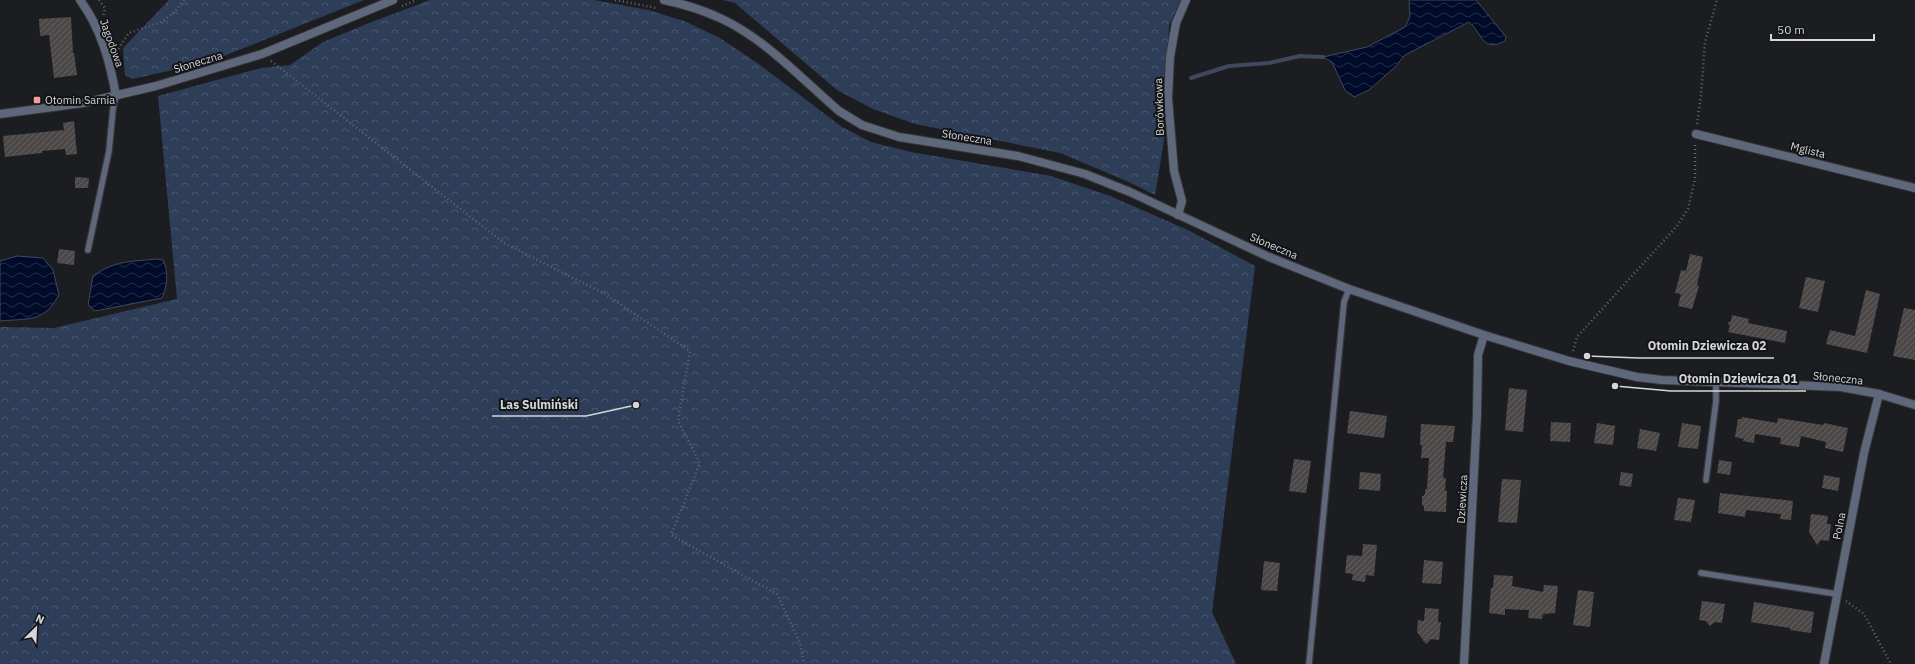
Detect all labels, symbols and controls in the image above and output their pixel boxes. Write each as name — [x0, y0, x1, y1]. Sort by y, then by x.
scale bar — [1771, 16, 1874, 42]
street label: Jagodowa — [97, 17, 127, 69]
text: 50 m — [1777, 22, 1805, 37]
street label: Słoneczna — [172, 48, 224, 76]
street label: Borówkowa — [1151, 78, 1167, 136]
place label: Otomin Sarnia — [45, 93, 115, 107]
marker: Otomin Sarnia — [32, 95, 42, 105]
street label: Słoneczna — [941, 126, 993, 148]
street label: Mglista — [1789, 139, 1827, 161]
street label: Słoneczna — [1248, 230, 1300, 262]
callout: Otomin Dziewicza 02 — [1639, 334, 1774, 358]
text: Otomin Dziewicza 02 — [1648, 338, 1766, 353]
callout: Otomin Dziewicza 01 — [1671, 367, 1806, 391]
street label: Słoneczna — [1812, 368, 1864, 388]
text: Otomin Dziewicza 01 — [1679, 371, 1797, 386]
callout: Las Sulmiński — [492, 392, 586, 416]
text: Las Sulmiński — [500, 397, 578, 412]
street label: Dziewicza — [1454, 474, 1470, 524]
street label: Polna — [1829, 511, 1849, 541]
north arrow — [16, 608, 56, 648]
text: N — [34, 611, 47, 627]

